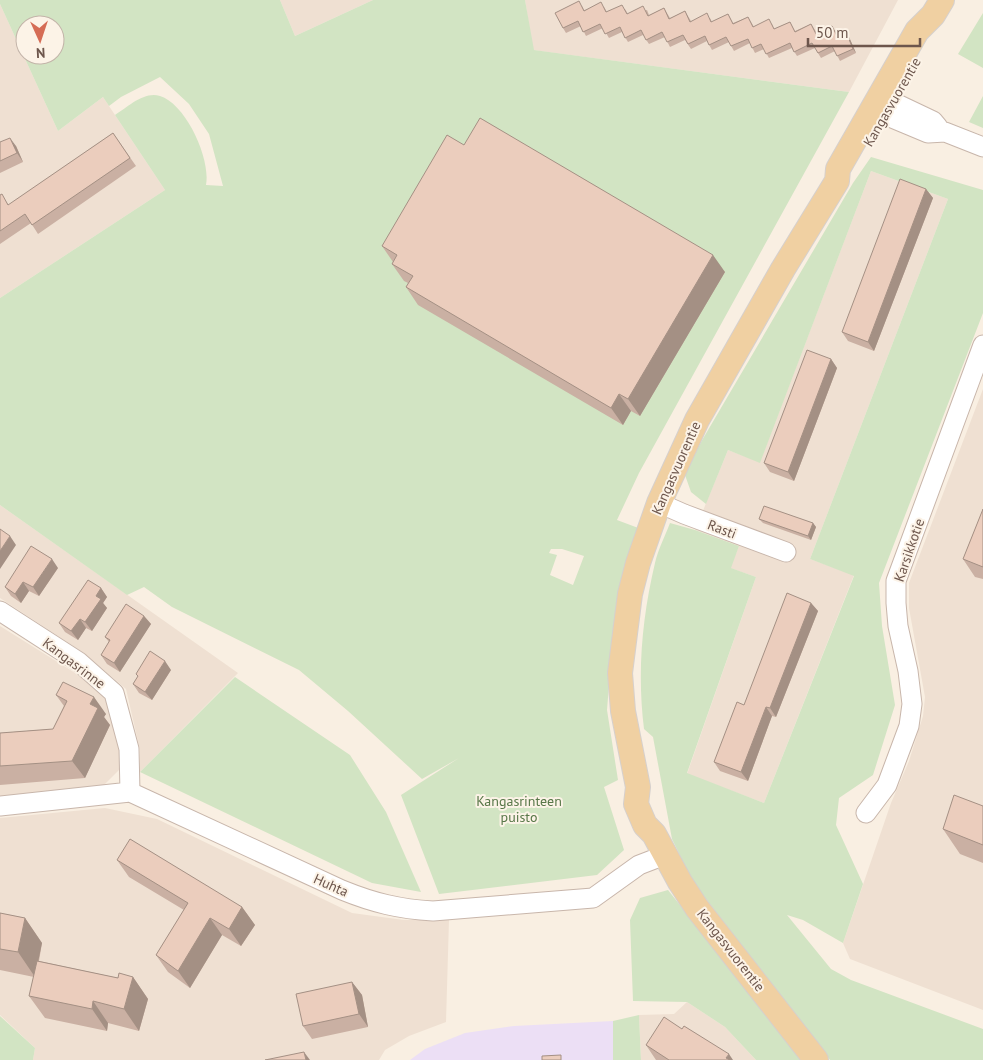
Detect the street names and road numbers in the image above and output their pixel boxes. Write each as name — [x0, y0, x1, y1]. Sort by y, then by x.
street label: Kangasvuorentie — [859, 54, 925, 150]
street label: Kangasvuorentie — [647, 419, 705, 517]
street label: Rasti — [705, 515, 739, 543]
street label: Karsikkotie — [890, 516, 928, 584]
street label: Kangasrinne — [39, 634, 109, 692]
street label: Huhta — [311, 869, 351, 901]
street label: Kangasvuorentie — [693, 905, 769, 995]

